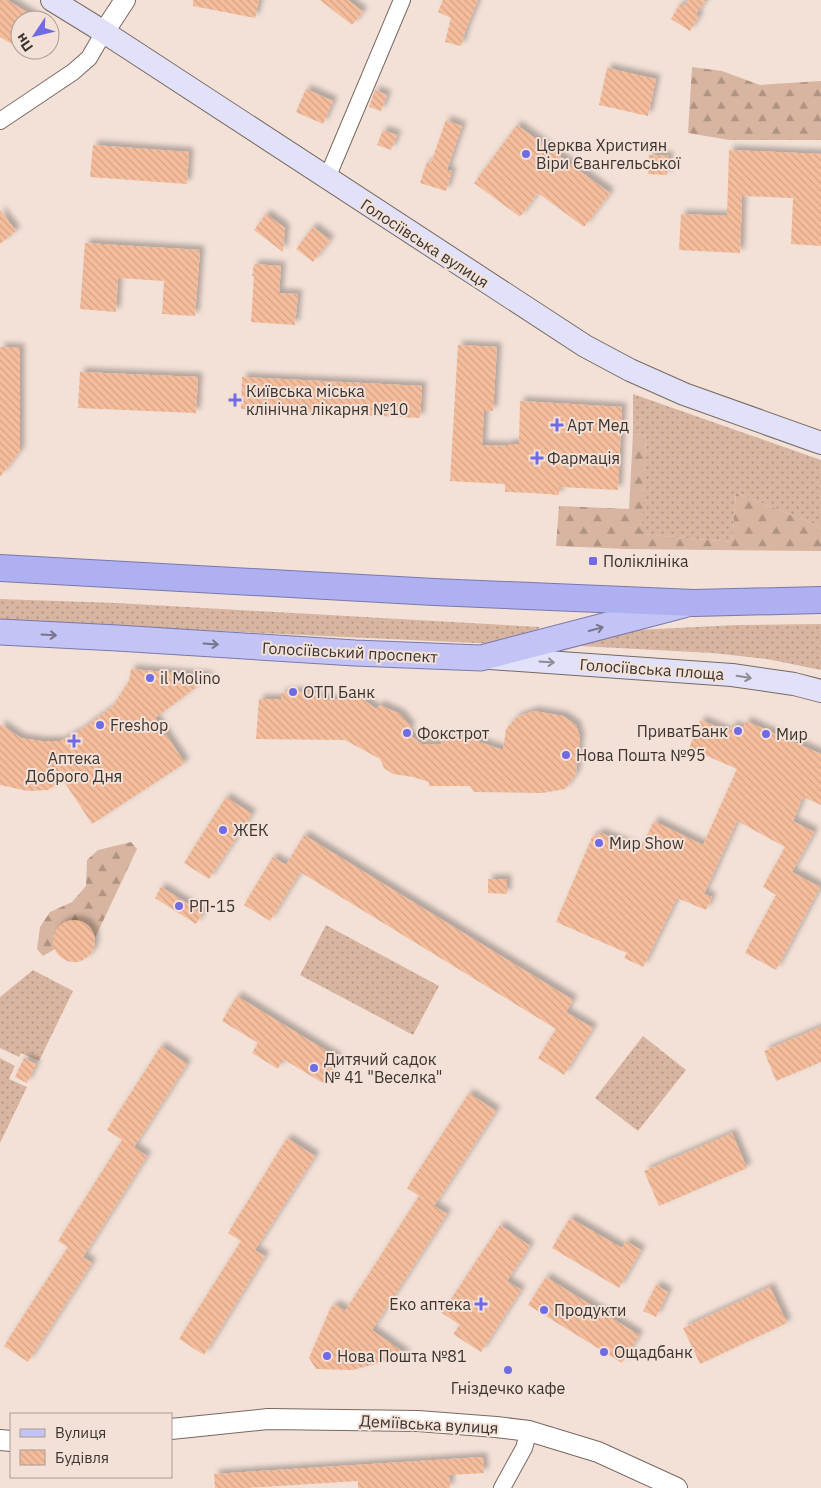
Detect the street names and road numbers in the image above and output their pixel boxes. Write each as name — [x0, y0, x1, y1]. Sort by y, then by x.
street label: Голосіївська вулиця — [357, 194, 493, 292]
street label: Голосіївський проспект — [262, 637, 439, 667]
street label: Голосіївська площа — [579, 654, 725, 684]
street label: Деміївська вулиця — [359, 1410, 499, 1438]

